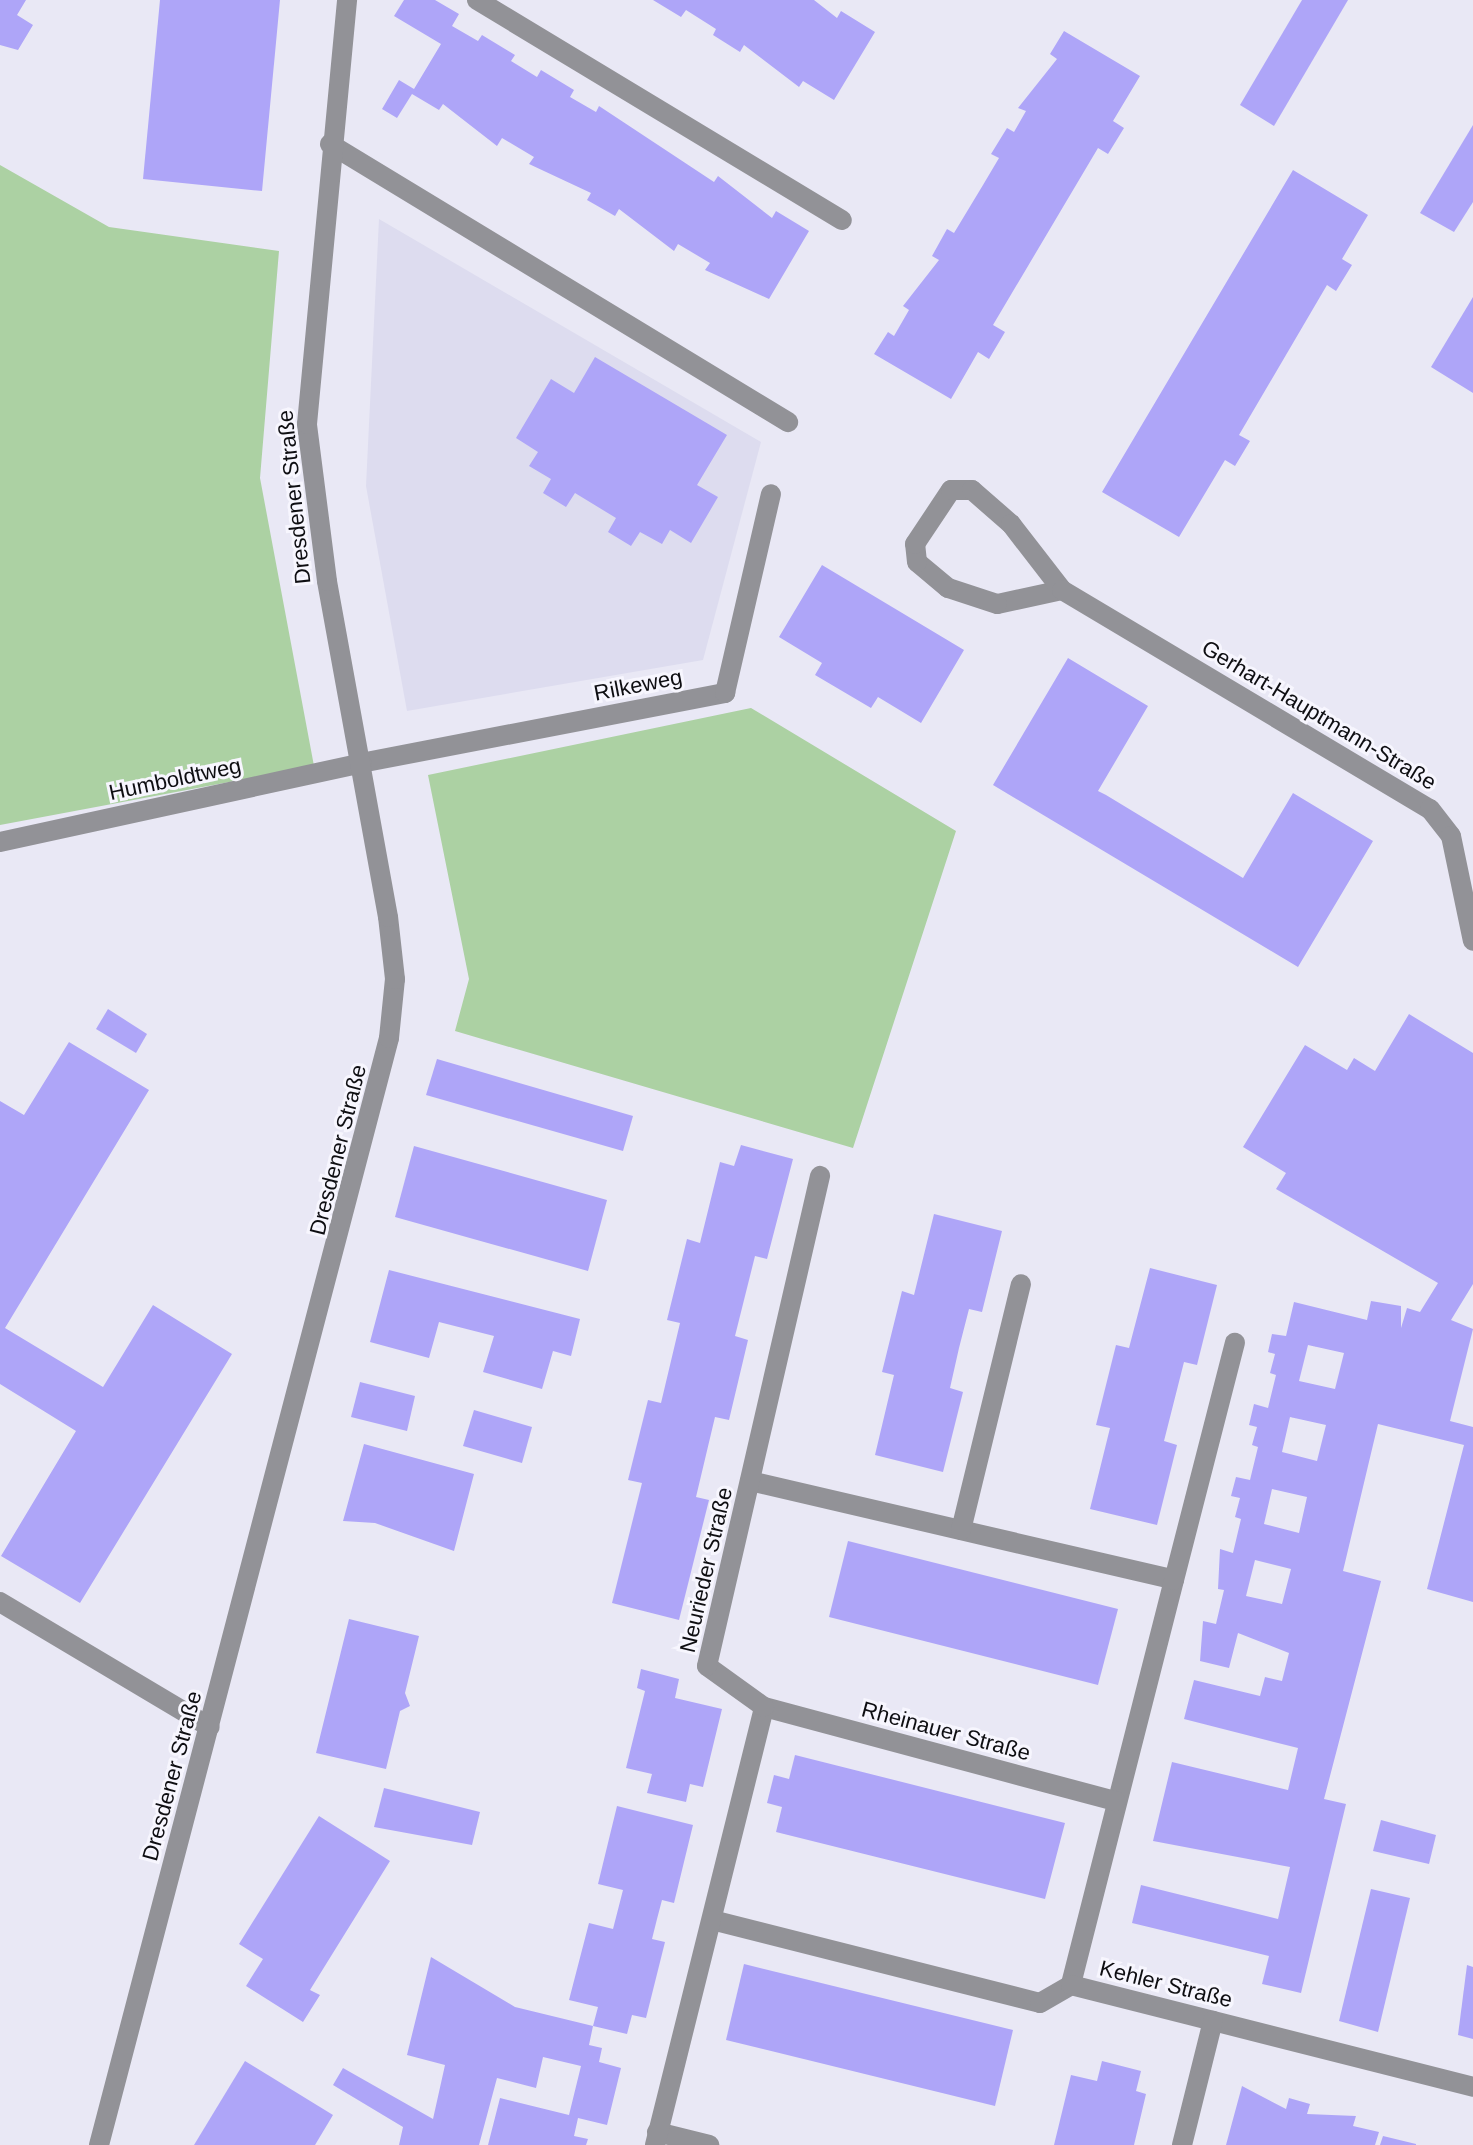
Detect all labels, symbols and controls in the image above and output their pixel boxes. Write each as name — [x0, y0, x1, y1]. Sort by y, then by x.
street label: Dresdener Straße — [272, 409, 316, 585]
street label: Gerhart-Hauptmann-Straße — [1197, 634, 1441, 796]
street label: Rilkeweg — [592, 664, 684, 706]
street label: Humboldtweg — [106, 752, 244, 806]
street label: Dresdener Straße — [304, 1062, 372, 1238]
street label: Neurieder Straße — [674, 1485, 738, 1655]
street label: Dresdener Straße — [137, 1688, 207, 1864]
street label: Rheinauer Straße — [859, 1696, 1033, 1766]
street label: Kehler Straße — [1097, 1955, 1235, 2013]

